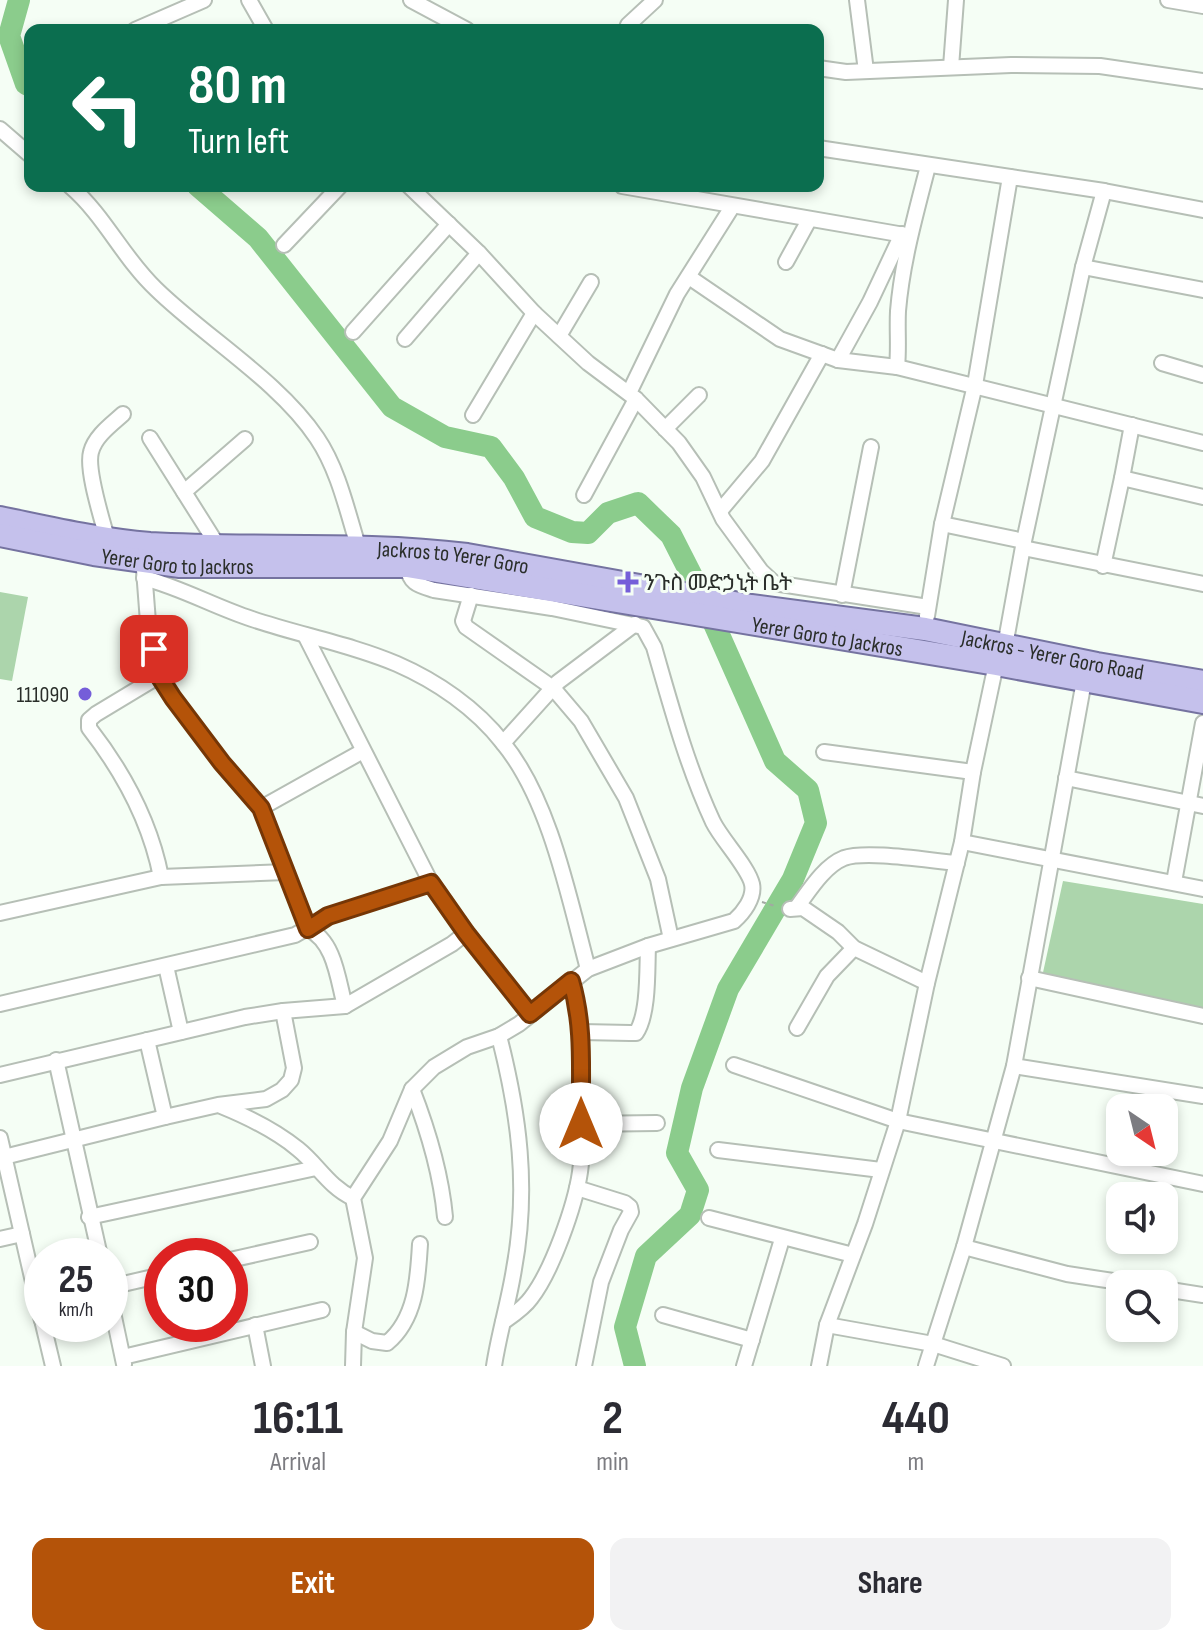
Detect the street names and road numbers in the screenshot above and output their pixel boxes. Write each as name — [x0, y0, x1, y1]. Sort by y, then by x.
street label: Jackros to Yerer Goro — [376, 536, 531, 581]
street label: Yerer Goro to Jackros — [100, 543, 254, 581]
street label: Yerer Goro to Jackros — [750, 612, 905, 663]
street label: Jackros - Yerer Goro Road — [958, 625, 1146, 687]

